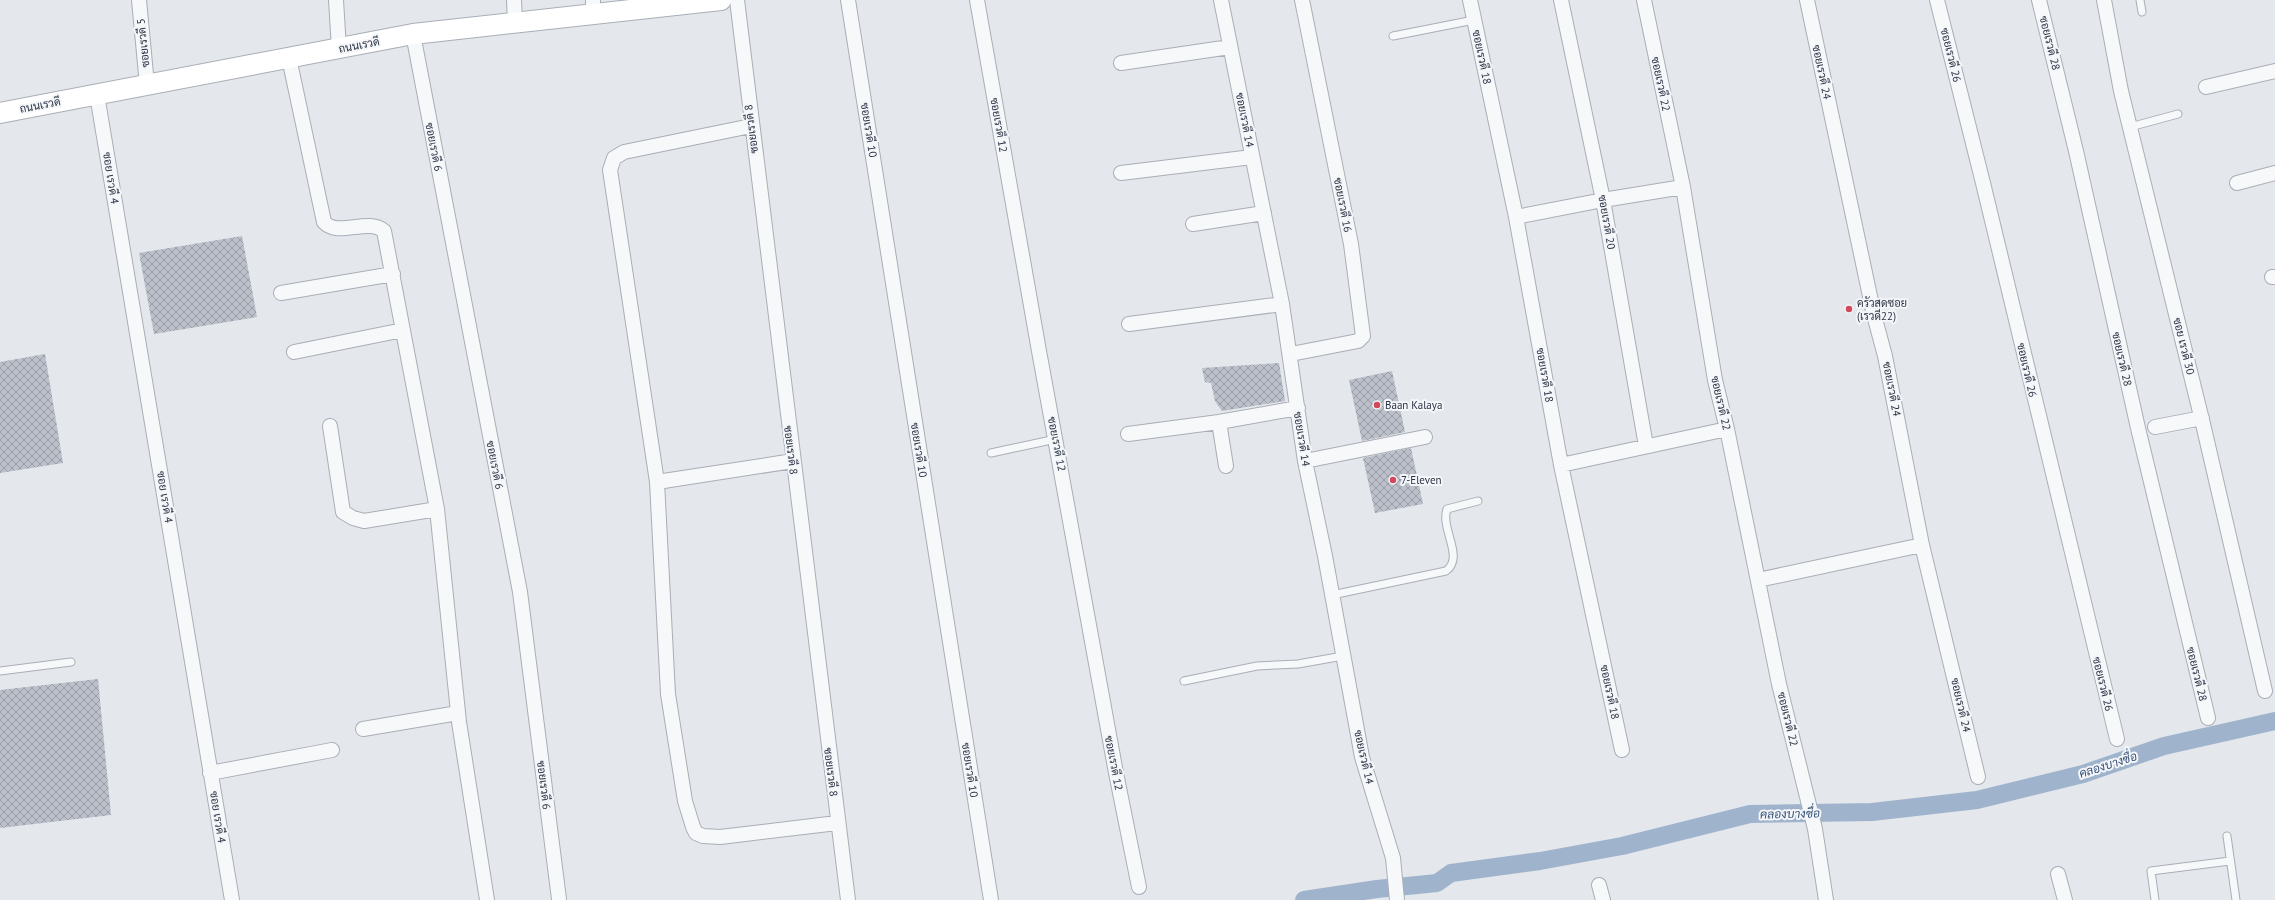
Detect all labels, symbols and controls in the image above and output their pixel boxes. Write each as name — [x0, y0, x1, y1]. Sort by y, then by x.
street label: ซอยเรวดี 28 — [2037, 14, 2064, 72]
street label: ซอยเรวดี 5 — [132, 18, 153, 68]
street label: ซอยเรวดี 26 — [1938, 26, 1965, 84]
street label: ซอยเรวดี 18 — [1469, 28, 1496, 86]
street label: ถนนเรวดี — [337, 33, 381, 56]
street label: ซอยเรวดี 24 — [1809, 43, 1836, 101]
street label: ซอยเรวดี 22 — [1648, 55, 1675, 113]
street label: ซอยเรวดี 14 — [1233, 91, 1258, 148]
street label: ถนนเรวดี — [18, 93, 62, 116]
street label: ซอยเรวดี 12 — [987, 96, 1012, 153]
street label: ซอยเรวดี 10 — [858, 101, 881, 158]
street label: ซอยเรวดี 8 — [740, 104, 761, 154]
street label: ซอยเรวดี 6 — [422, 121, 447, 173]
street label: ซอย เรวดี 4 — [100, 151, 123, 205]
street label: ซอยเรวดี 16 — [1331, 176, 1356, 233]
street label: ซอยเรวดี 20 — [1595, 193, 1620, 250]
place label: ครัวสุดซอย (เรวดี22) — [1857, 296, 1907, 323]
marker: ครัวสุดซอย (เรวดี22) — [1844, 304, 1854, 314]
street label: ซอย เรวดี 30 — [2170, 316, 2199, 376]
street label: ซอยเรวดี 28 — [2109, 330, 2136, 388]
street label: ซอยเรวดี 26 — [2014, 341, 2041, 399]
street label: ซอยเรวดี 18 — [1533, 346, 1558, 403]
street label: ซอยเรวดี 24 — [1880, 360, 1905, 417]
street label: ซอยเรวดี 22 — [1708, 374, 1735, 432]
place label: Baan Kalaya — [1385, 398, 1442, 412]
marker: Baan Kalaya — [1372, 400, 1382, 410]
street label: ซอยเรวดี 14 — [1291, 410, 1314, 467]
street label: ซอยเรวดี 12 — [1045, 415, 1070, 472]
street label: ซอยเรวดี 10 — [908, 421, 931, 478]
street label: ซอยเรวดี 8 — [781, 425, 802, 475]
street label: ซอยเรวดี 6 — [483, 439, 508, 491]
street label: ซอย เรวดี 4 — [154, 470, 177, 524]
place label: 7-Eleven — [1401, 473, 1442, 487]
marker: 7-Eleven — [1388, 475, 1398, 485]
street label: ซอยเรวดี 28 — [2184, 645, 2211, 703]
street label: ซอยเรวดี 26 — [2090, 655, 2117, 713]
street label: ซอยเรวดี 18 — [1597, 663, 1624, 721]
street label: ซอยเรวดี 24 — [1948, 676, 1975, 734]
street label: ซอยเรวดี 22 — [1775, 690, 1802, 748]
street label: ซอยเรวดี 14 — [1351, 728, 1378, 786]
street label: ซอยเรวดี 12 — [1102, 734, 1127, 791]
street label: ซอยเรวดี 10 — [959, 741, 982, 798]
water label: คลองบางซื่อ — [2076, 745, 2139, 781]
street label: ซอยเรวดี 8 — [821, 747, 842, 797]
street label: ซอยเรวดี 6 — [534, 760, 555, 810]
street label: ซอย เรวดี 4 — [207, 790, 230, 844]
water label: คลองบางซื่อ — [1760, 802, 1820, 822]

